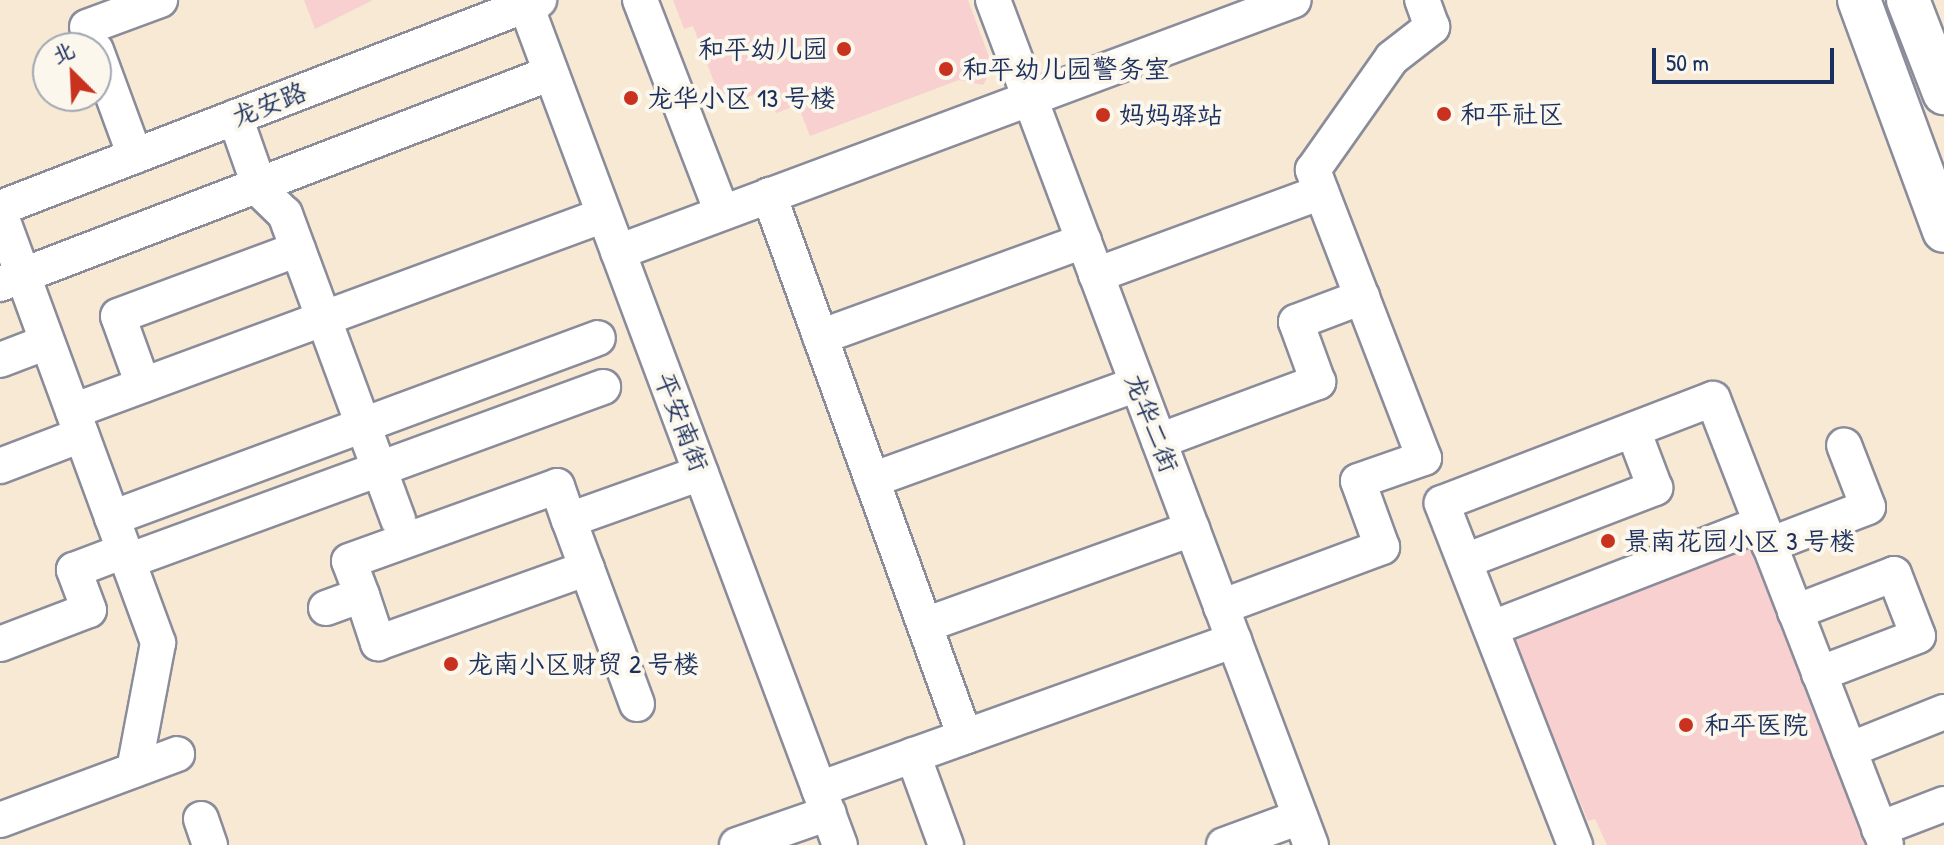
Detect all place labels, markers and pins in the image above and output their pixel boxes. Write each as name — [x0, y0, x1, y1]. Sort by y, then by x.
place label: 和平幼儿园 — [698, 33, 828, 65]
marker: 和平幼儿园 — [835, 40, 853, 58]
place label: 和平幼儿园警务室 — [962, 53, 1170, 85]
marker: 和平幼儿园警务室 — [937, 60, 955, 78]
place label: 龙华小区 13 号楼 — [647, 82, 836, 114]
marker: 龙华小区 13 号楼 — [622, 89, 640, 107]
place label: 和平社区 — [1460, 98, 1564, 130]
place label: 妈妈驿站 — [1119, 99, 1223, 131]
marker: 和平社区 — [1435, 105, 1453, 123]
marker: 妈妈驿站 — [1094, 106, 1112, 124]
place label: 景南花园小区 3 号楼 — [1624, 525, 1856, 557]
marker: 景南花园小区 3 号楼 — [1599, 532, 1617, 550]
place label: 龙南小区财贸 2 号楼 — [467, 648, 699, 680]
marker: 龙南小区财贸 2 号楼 — [442, 655, 460, 673]
place label: 和平医院 — [1704, 709, 1808, 741]
marker: 和平医院 — [1675, 714, 1697, 736]

